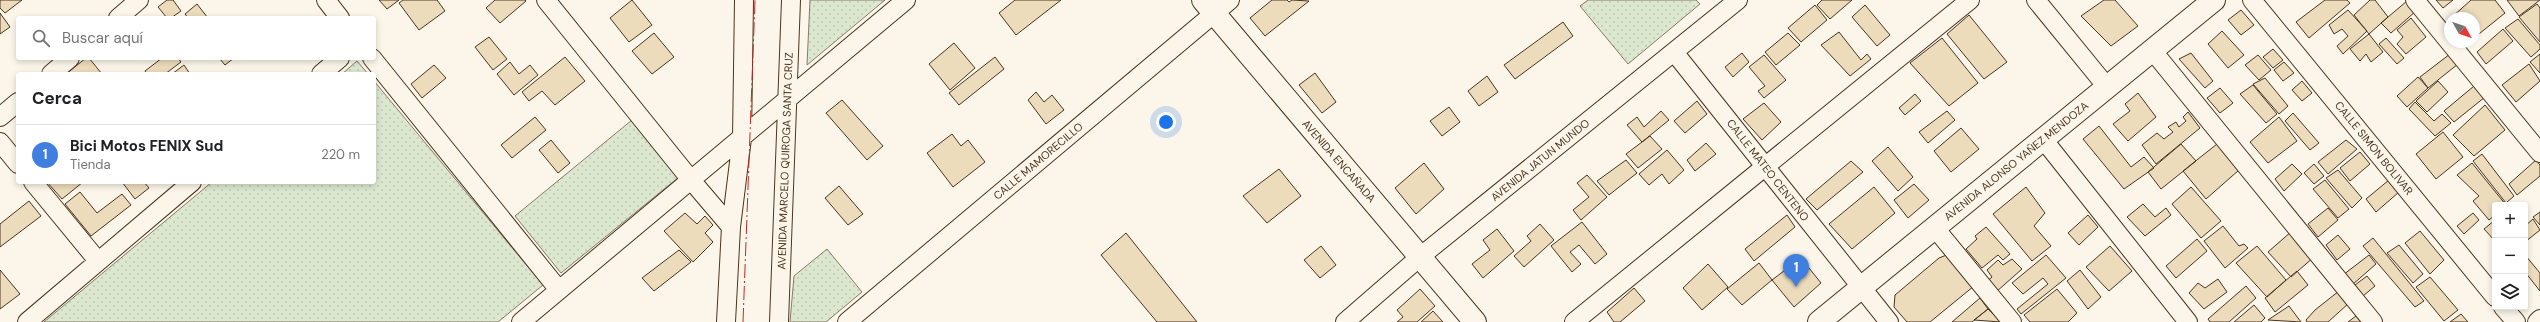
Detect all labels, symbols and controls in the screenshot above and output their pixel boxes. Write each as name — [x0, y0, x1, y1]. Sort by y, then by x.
north arrow — [2444, 12, 2480, 48]
search box — [16, 16, 376, 60]
icon: search — [30, 27, 52, 49]
text: Buscar aquí — [62, 28, 143, 48]
street label: AVENIDA MARCELO QUIROGA SANTA CRUZ — [774, 52, 796, 270]
text: Cerca — [32, 87, 82, 109]
street label: AVENIDA ALONSO YAÑEZ MENDOZA — [1941, 98, 2091, 224]
street label: CALLE SIMON BOLIVAR — [2332, 98, 2416, 198]
your location — [1156, 112, 1176, 132]
street label: AVENIDA JATUN MUNDO — [1488, 116, 1592, 204]
street label: CALLE MATEO CENTENO — [1724, 116, 1812, 224]
street label: AVENIDA ENCAÑADA — [1299, 117, 1379, 205]
street label: CALLE MAMORECILLO — [990, 119, 1086, 203]
text: Bici Motos FENIX Sud — [70, 136, 223, 156]
text: 1 — [43, 146, 47, 163]
text: 220 m — [321, 146, 360, 163]
text: Tienda — [70, 156, 110, 173]
map controls — [2492, 202, 2528, 310]
button: + — [2492, 202, 2528, 238]
button: − — [2492, 238, 2528, 274]
pin: 1 — [1783, 254, 1809, 287]
button: layers — [2492, 274, 2528, 310]

